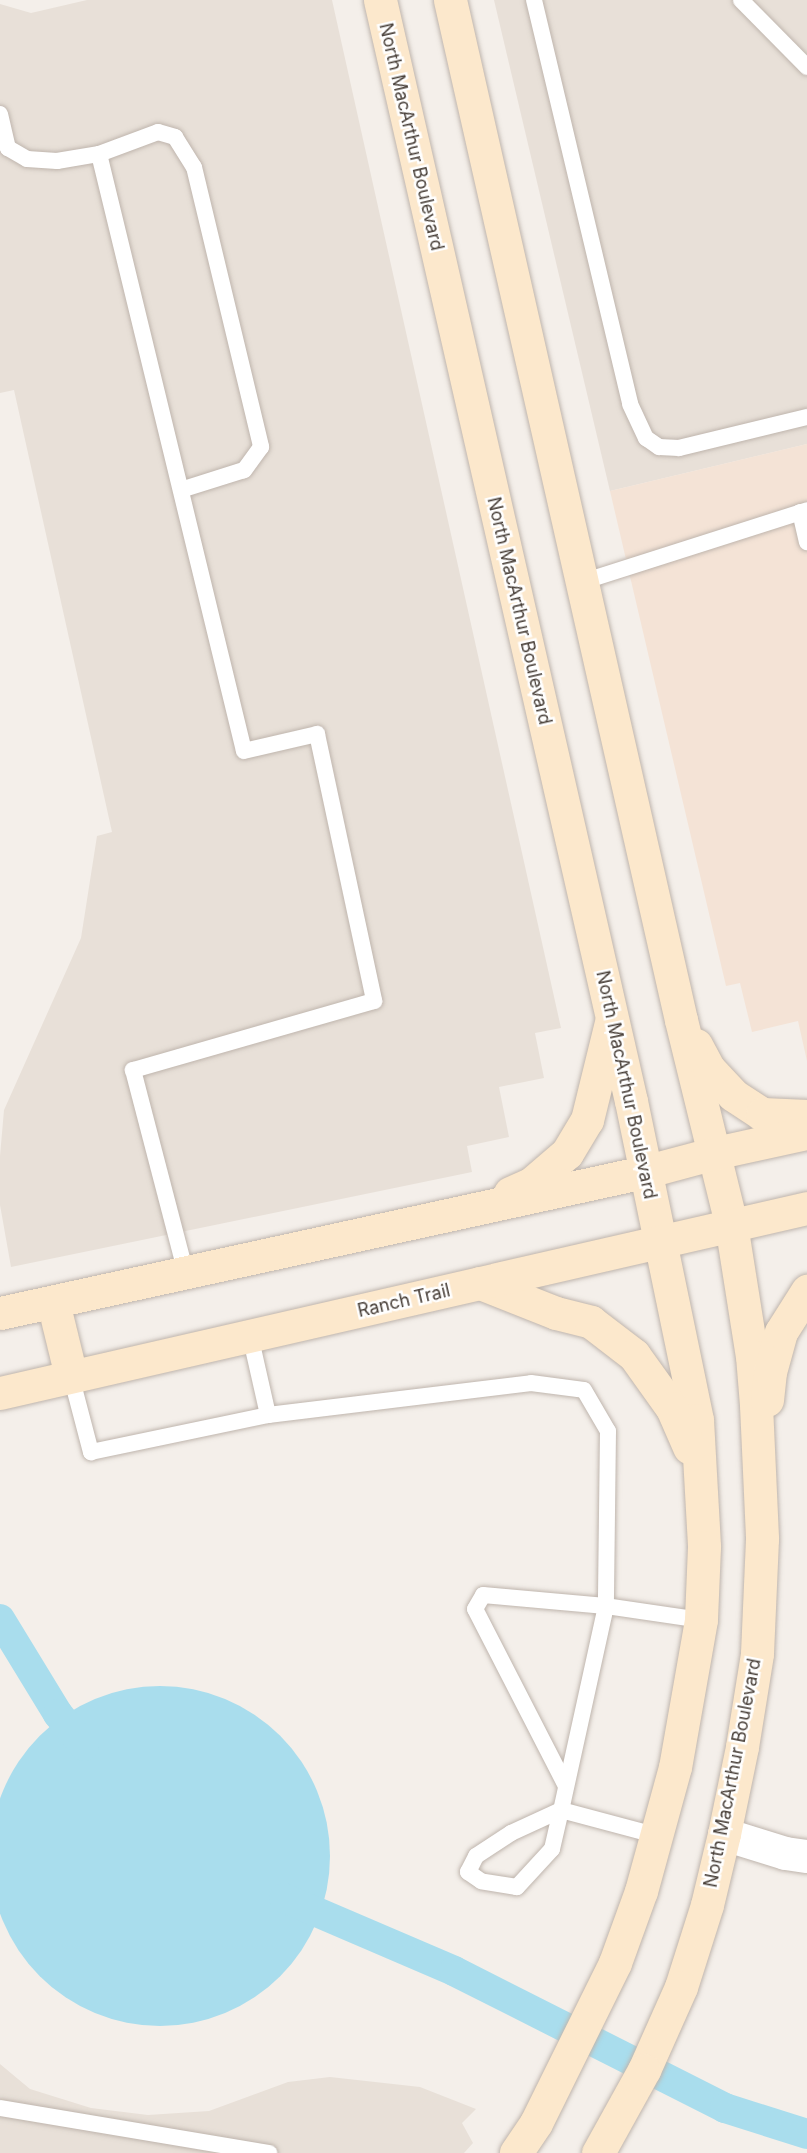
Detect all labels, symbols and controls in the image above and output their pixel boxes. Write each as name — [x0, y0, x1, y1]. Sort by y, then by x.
street label: North MacArthur Boulevard — [374, 21, 448, 253]
street label: North MacArthur Boulevard — [482, 495, 556, 727]
street label: North MacArthur Boulevard — [591, 969, 661, 1201]
street label: Ranch Trail — [356, 1280, 452, 1322]
street label: North MacArthur Boulevard — [700, 1657, 766, 1889]

